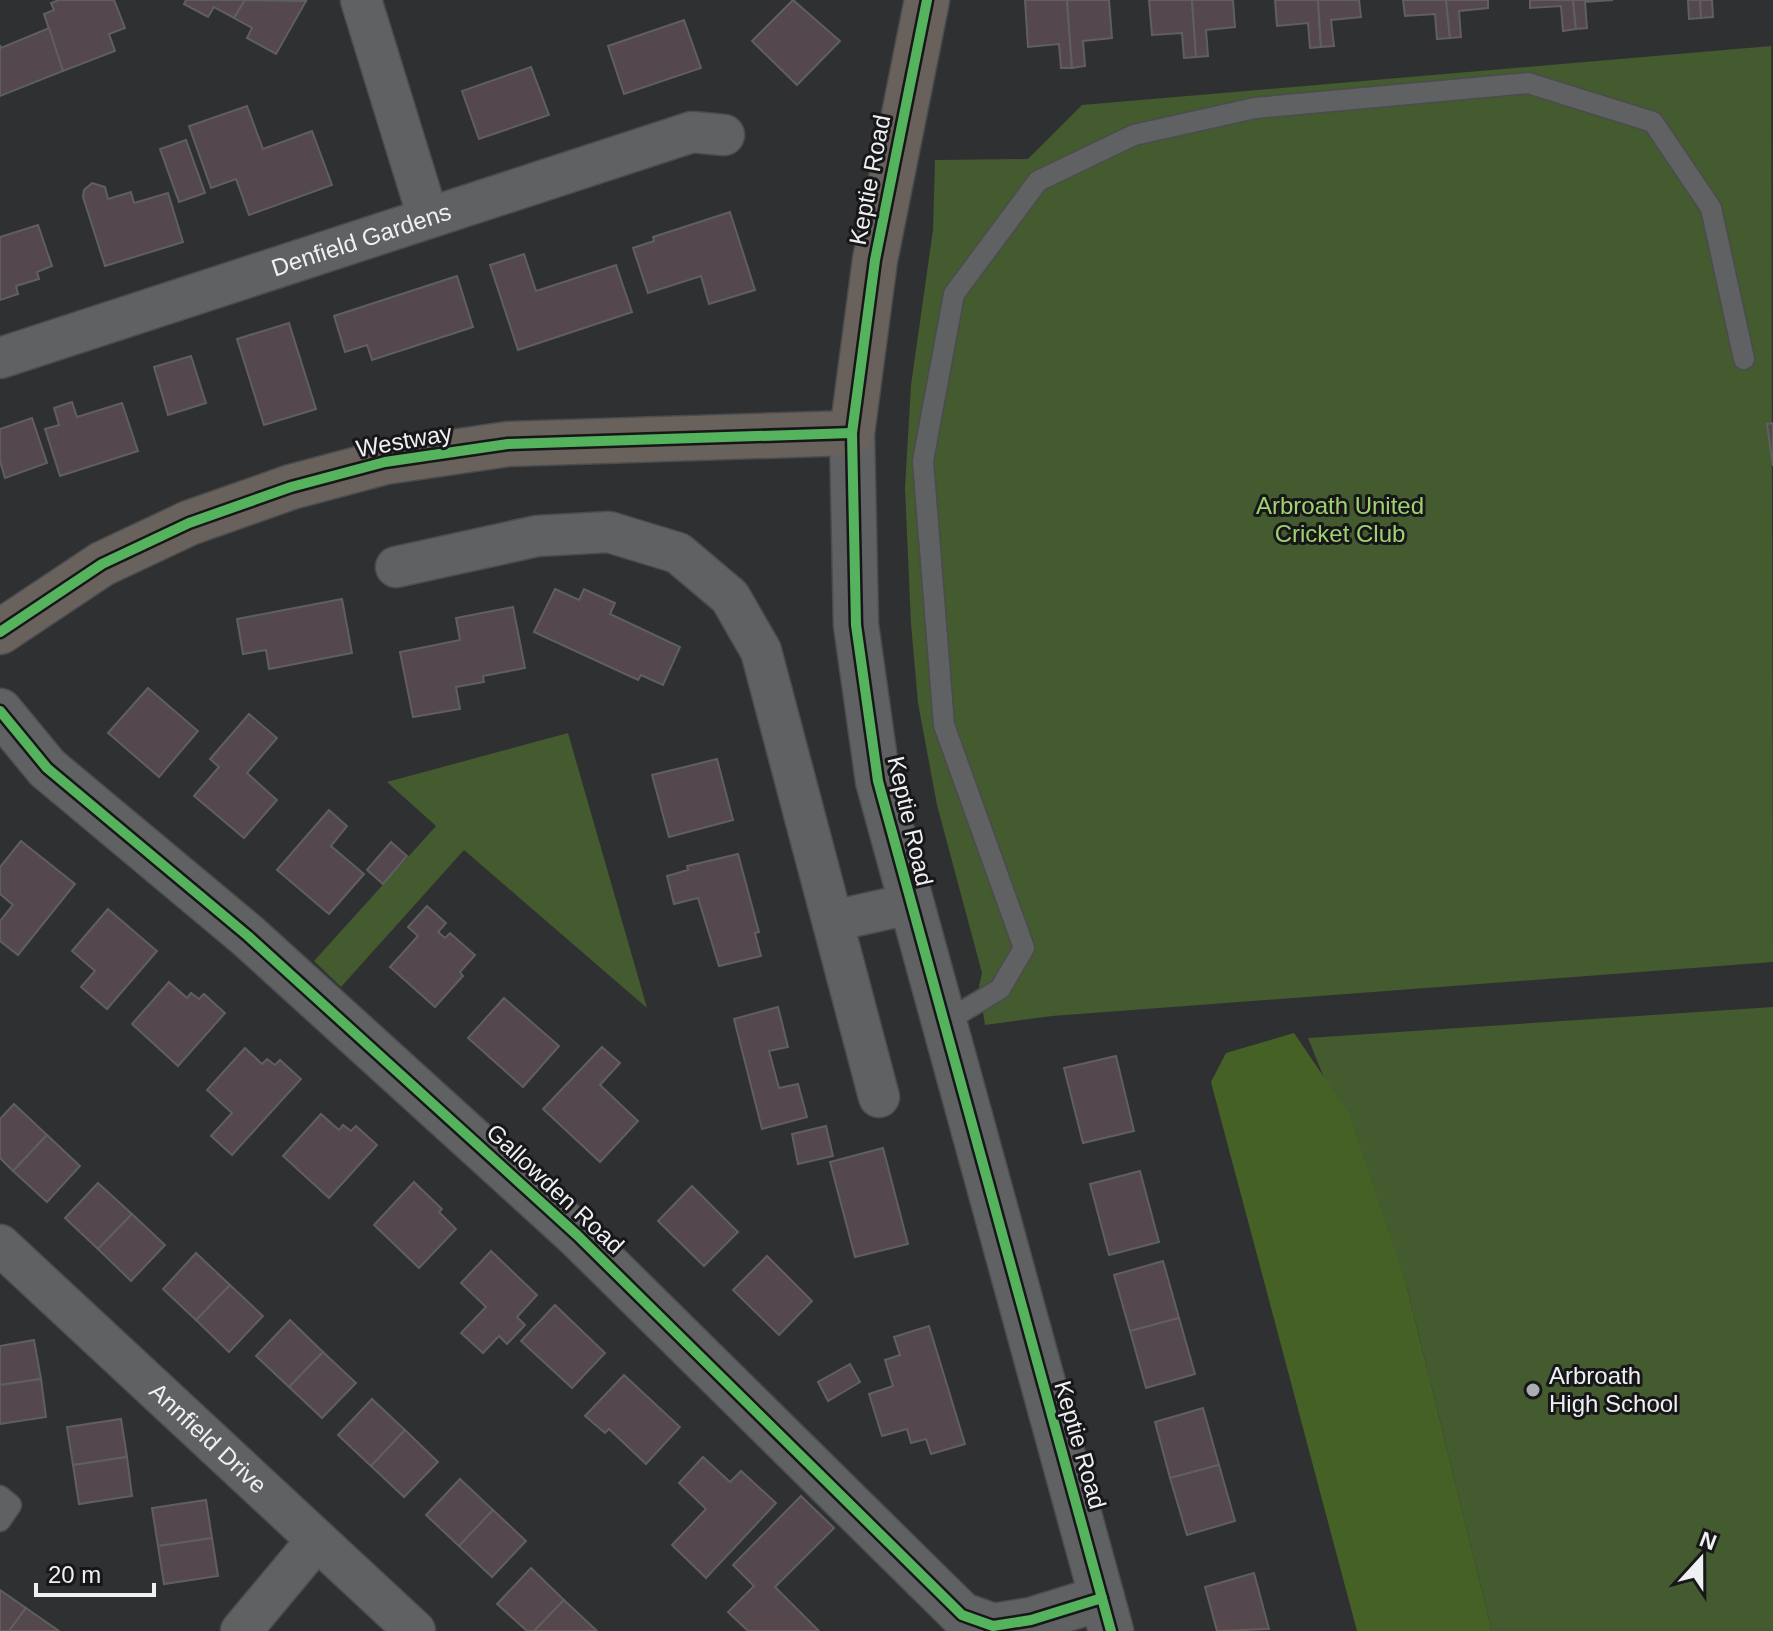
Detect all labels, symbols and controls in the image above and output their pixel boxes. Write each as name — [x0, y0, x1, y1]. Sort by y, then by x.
street label: Keptie Road — [844, 112, 895, 247]
street label: Denfield Gardens — [268, 198, 454, 281]
street label: Westway — [354, 419, 454, 462]
park label: Arbroath United Cricket Club — [1256, 492, 1424, 547]
street label: Keptie Road — [882, 753, 938, 888]
street label: Gallowden Road — [481, 1118, 629, 1259]
place label: Arbroath High School — [1549, 1362, 1678, 1417]
street label: Annfield Drive — [144, 1377, 272, 1499]
street label: Keptie Road — [1049, 1378, 1112, 1512]
marker: Arbroath High School — [1524, 1381, 1542, 1399]
north arrow — [1661, 1519, 1741, 1599]
text: N — [1696, 1526, 1720, 1555]
scale bar — [36, 1547, 154, 1597]
text: 20 m — [48, 1561, 101, 1588]

